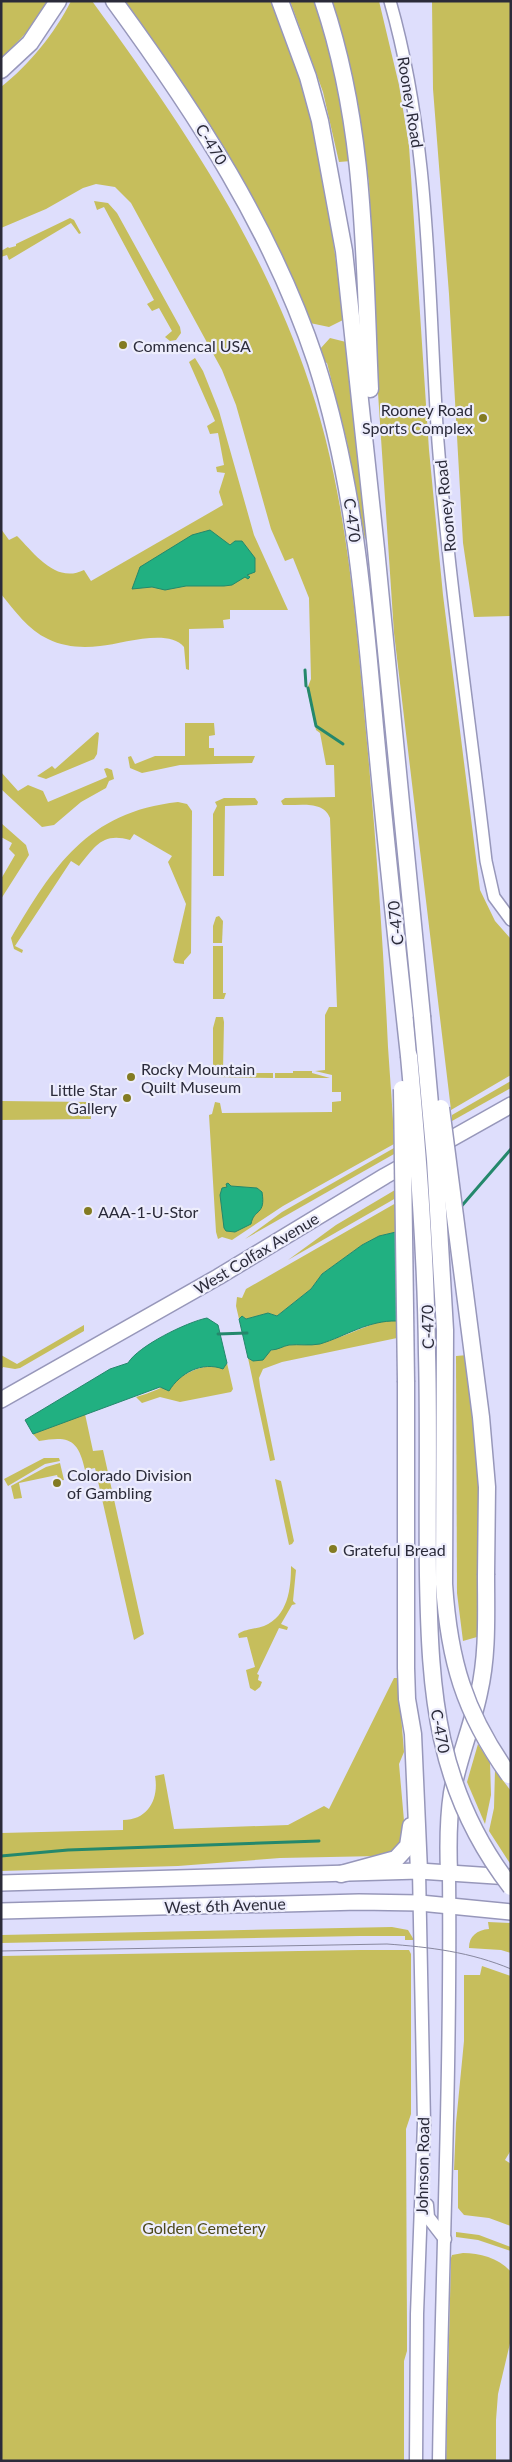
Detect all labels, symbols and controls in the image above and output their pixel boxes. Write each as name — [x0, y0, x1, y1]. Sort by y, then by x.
street label: Rooney Road — [394, 55, 428, 149]
street label: C-470 — [192, 120, 232, 168]
place label: Commencal USA — [133, 336, 251, 355]
marker: Commencal USA — [117, 339, 129, 351]
place label: Rooney Road Sports Complex — [362, 400, 473, 437]
marker: Rooney Road Sports Complex — [477, 412, 489, 424]
street label: Rooney Road — [431, 459, 459, 553]
street label: C-470 — [340, 497, 366, 543]
street label: C-470 — [383, 900, 407, 946]
place label: Rocky Mountain Quilt Museum — [141, 1059, 255, 1096]
marker: Rocky Mountain Quilt Museum — [125, 1071, 137, 1083]
place label: Little Star Gallery — [50, 1080, 118, 1117]
marker: Little Star Gallery — [121, 1092, 133, 1104]
place label: AAA-1-U-Stor — [98, 1202, 198, 1221]
marker: AAA-1-U-Stor — [82, 1205, 94, 1217]
street label: West Colfax Avenue — [190, 1208, 322, 1298]
street label: C-470 — [417, 1305, 437, 1349]
place label: Colorado Division of Gambling — [67, 1465, 192, 1502]
marker: Colorado Division of Gambling — [51, 1477, 63, 1489]
place label: Grateful Bread — [343, 1540, 446, 1559]
marker: Grateful Bread — [327, 1543, 339, 1555]
street label: C-470 — [427, 1707, 455, 1755]
street label: West 6th Avenue — [164, 1893, 286, 1917]
street label: Johnson Road — [412, 2117, 432, 2215]
park label: Golden Cemetery — [142, 2218, 267, 2237]

